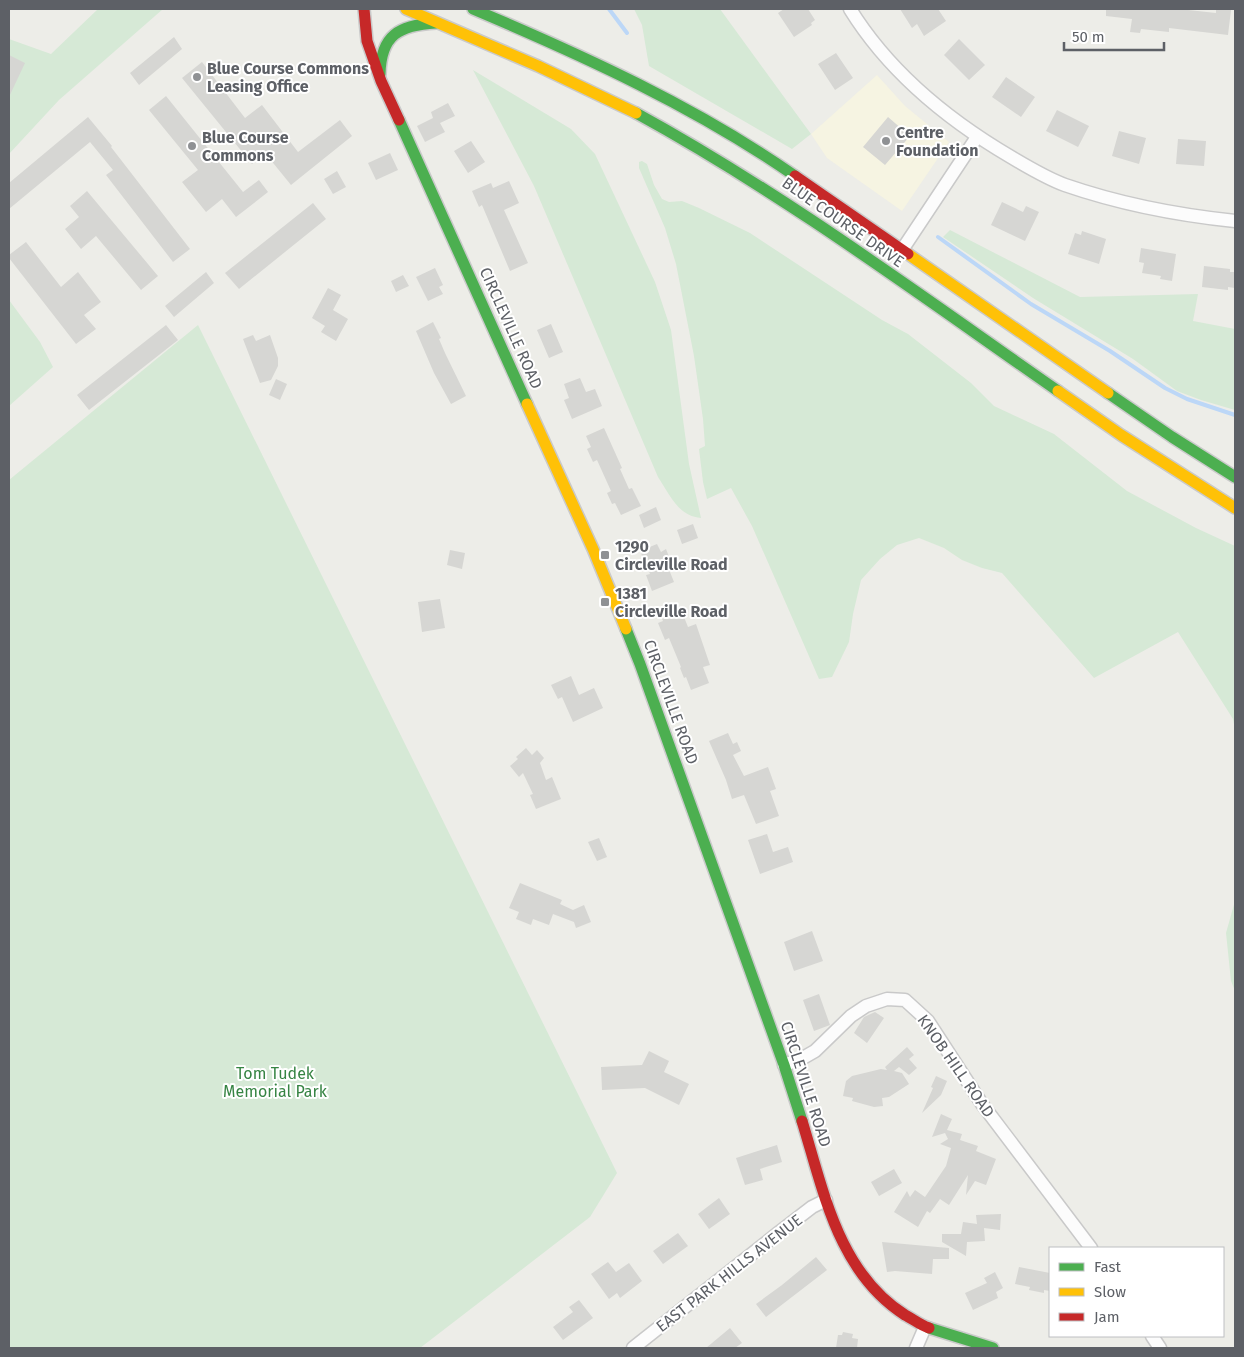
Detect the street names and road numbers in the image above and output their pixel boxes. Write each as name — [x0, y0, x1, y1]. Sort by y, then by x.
street label: BLUE COURSE DRIVE — [778, 173, 908, 271]
street label: CIRCLEVILLE ROAD — [476, 264, 546, 392]
street label: CIRCLEVILLE ROAD — [640, 637, 702, 767]
street label: KNOB HILL ROAD — [913, 1011, 999, 1121]
street label: CIRCLEVILLE ROAD — [777, 1019, 835, 1149]
street label: EAST PARK HILLS AVENUE — [652, 1210, 806, 1336]

